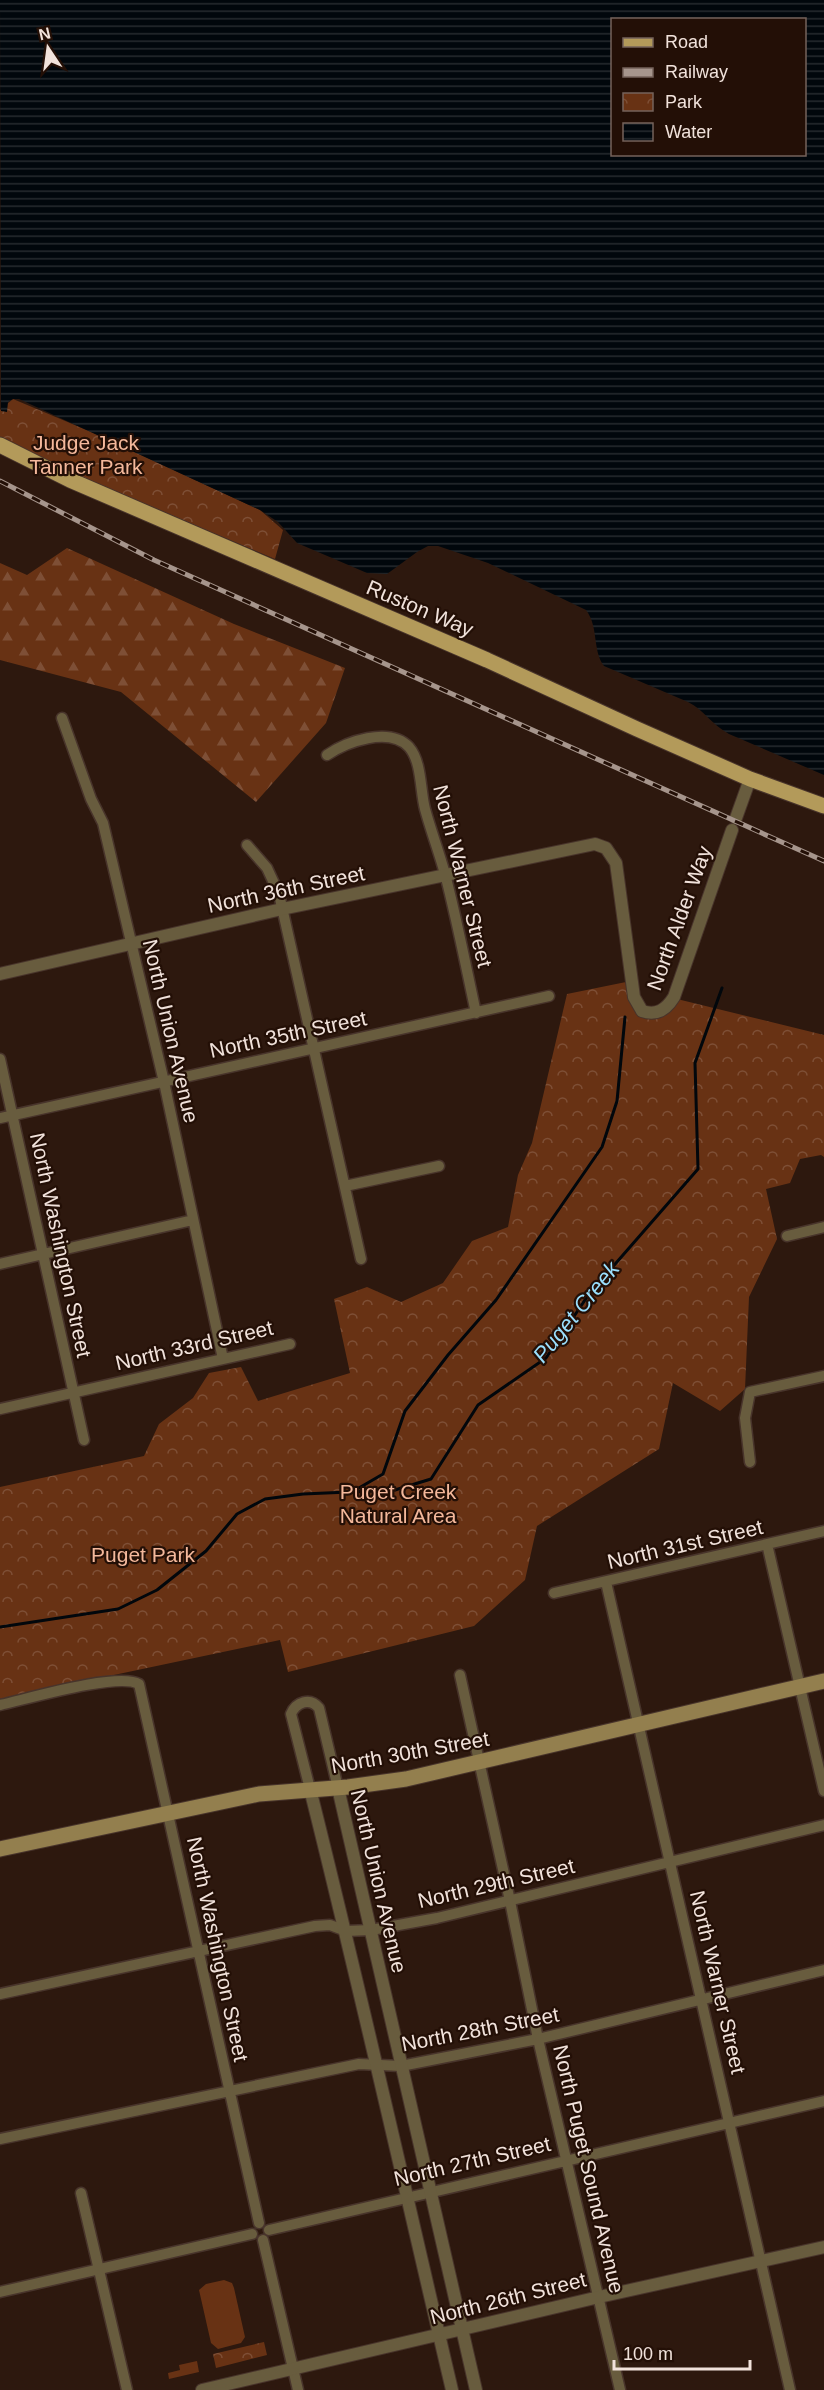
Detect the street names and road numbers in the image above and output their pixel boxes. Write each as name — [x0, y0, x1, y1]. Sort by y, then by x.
street label: Ruston Way — [363, 575, 477, 641]
street label: North Warner Street — [429, 782, 497, 970]
street label: North Alder Way — [642, 842, 716, 993]
street label: North 36th Street — [205, 861, 367, 917]
street label: North Union Avenue — [139, 937, 203, 1125]
street label: North 35th Street — [207, 1006, 369, 1062]
street label: North Washington Street — [26, 1131, 96, 1360]
street label: North 33rd Street — [113, 1316, 275, 1374]
street label: North 31st Street — [605, 1515, 765, 1573]
street label: North 30th Street — [329, 1727, 491, 1777]
street label: North Union Avenue — [347, 1787, 411, 1975]
street label: North Washington Street — [183, 1835, 253, 2064]
street label: North 29th Street — [416, 1854, 577, 1912]
street label: North Warner Street — [686, 1888, 750, 2076]
street label: North 28th Street — [399, 2002, 561, 2056]
street label: North Puget Sound Avenue — [549, 2043, 629, 2295]
street label: North 27th Street — [392, 2132, 553, 2190]
street label: North 26th Street — [428, 2267, 589, 2329]

